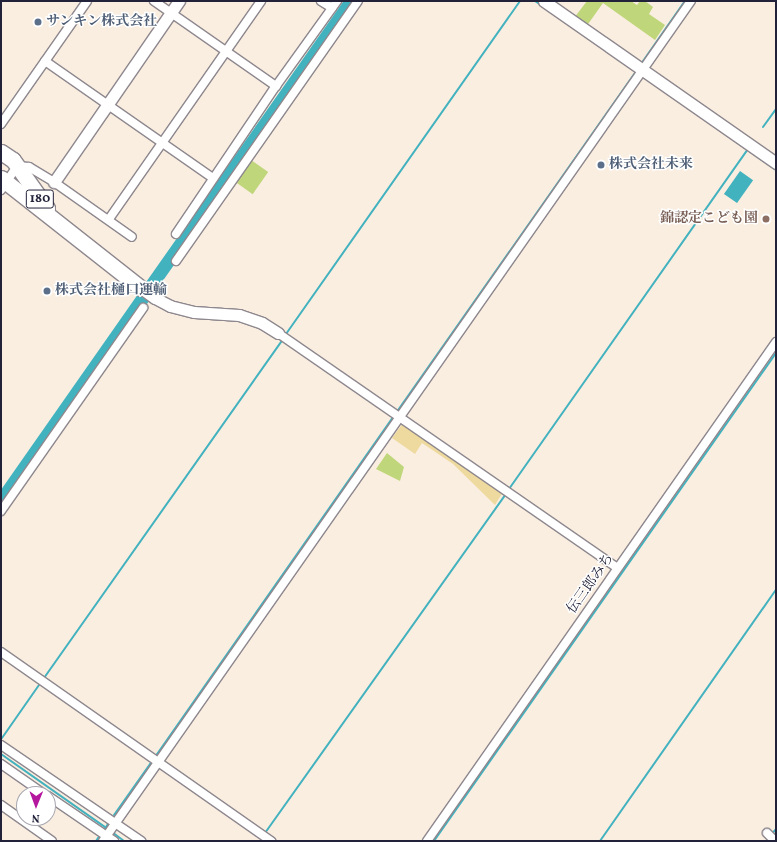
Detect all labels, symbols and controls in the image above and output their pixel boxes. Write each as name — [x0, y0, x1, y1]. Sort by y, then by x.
place label: サンキン株式会社 — [46, 14, 158, 30]
marker: サンキン株式会社 — [33, 17, 43, 27]
place label: 株式会社未来 — [609, 157, 693, 173]
marker: 株式会社未来 — [596, 160, 606, 170]
road number: 180 — [25, 188, 55, 210]
place label: 錦認定こども園 — [660, 211, 758, 227]
marker: 錦認定こども園 — [761, 214, 771, 224]
place label: 株式会社樋口運輸 — [55, 283, 167, 299]
marker: 株式会社樋口運輸 — [42, 286, 52, 296]
street label: 伝三郎みち — [564, 551, 618, 617]
north arrow — [16, 786, 56, 826]
text: N — [32, 810, 40, 825]

